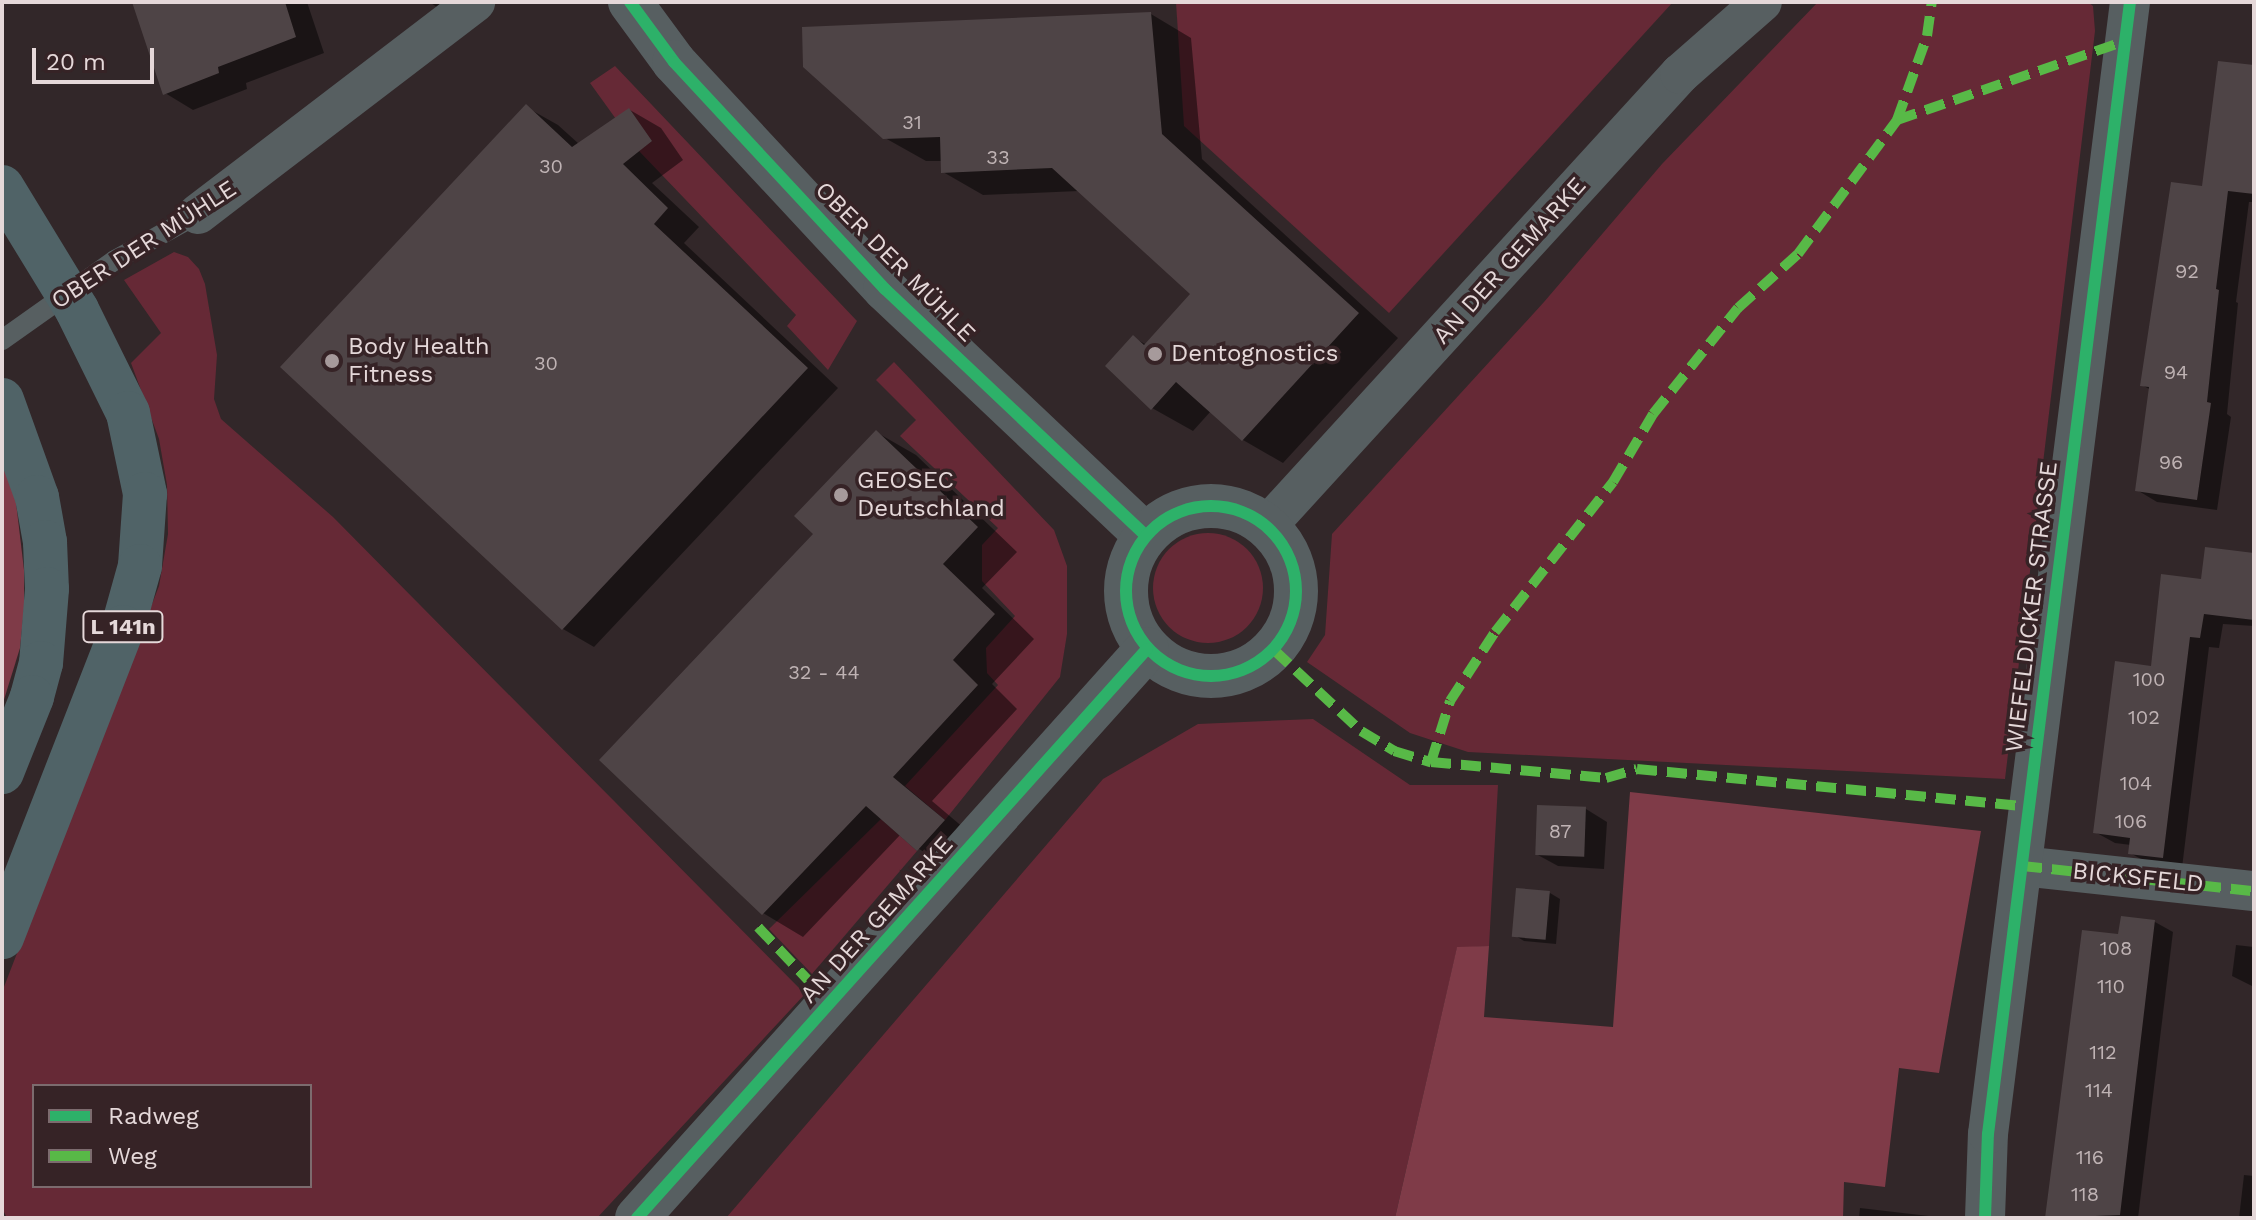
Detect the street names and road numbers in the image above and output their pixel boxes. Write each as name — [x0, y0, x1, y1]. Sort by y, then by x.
street label: AN DER GEMARKE — [1428, 172, 1592, 350]
street label: OBER DER MÜHLE — [46, 174, 242, 316]
street label: OBER DER MÜHLE — [809, 176, 981, 348]
street label: WIEFELDICKER STRASSE — [2000, 460, 2064, 754]
road number: L 141n — [81, 609, 165, 645]
street label: AN DER GEMARKE — [795, 831, 959, 1009]
street label: BICKSFELD — [2071, 857, 2205, 899]

